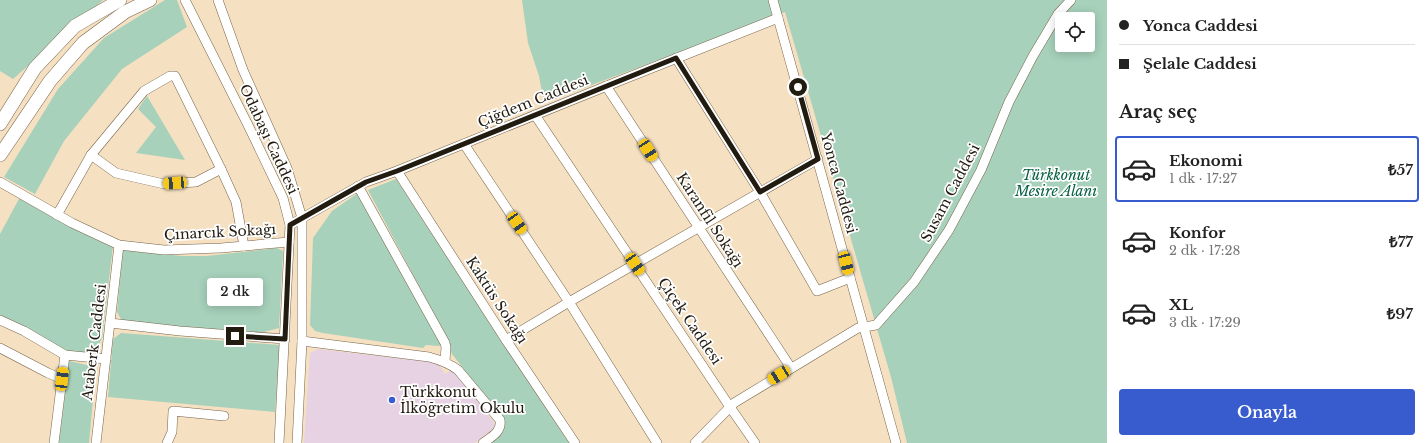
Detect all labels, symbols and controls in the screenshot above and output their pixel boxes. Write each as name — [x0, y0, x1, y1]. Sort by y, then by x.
map controls — [1055, 12, 1095, 52]
button: locate — [1055, 12, 1095, 52]
text: Yonca Caddesi — [1143, 16, 1258, 35]
text: Şelale Caddesi — [1143, 54, 1257, 73]
street label: Çiğdem Caddesi — [475, 70, 591, 131]
route start — [789, 78, 807, 96]
street label: Odabaşı Caddesi — [236, 81, 303, 197]
text: Araç seç — [1119, 101, 1197, 123]
street label: Yonca Caddesi — [817, 130, 861, 236]
car — [636, 137, 660, 163]
street label: Susam Caddesi — [917, 141, 984, 245]
icon: car — [1121, 151, 1157, 187]
text: Ekonomi — [1169, 151, 1243, 170]
text: ₺57 — [1388, 160, 1413, 179]
park label: Türkkonut Mesire Alanı — [1014, 166, 1097, 200]
street label: Karanfil Sokağı — [673, 169, 748, 271]
text: 1 dk · 17:27 — [1169, 170, 1237, 187]
car — [163, 176, 187, 190]
car — [505, 210, 529, 236]
street label: Çınarcık Sokağı — [163, 220, 277, 244]
icon: car — [1121, 223, 1157, 259]
text: Konfor — [1169, 223, 1226, 242]
text: ₺77 — [1389, 232, 1413, 251]
text: 2 dk · 17:28 — [1169, 242, 1240, 259]
car — [837, 250, 855, 276]
car — [623, 251, 647, 277]
street label: Kaktüs Sokağı — [462, 253, 532, 347]
street label: Çiçek Caddesi — [654, 274, 726, 368]
callout: 2 dk — [207, 278, 263, 306]
street label: Ataberk Caddesi — [78, 283, 110, 402]
text: 2 dk — [220, 283, 250, 300]
icon: car — [1121, 295, 1157, 331]
text: XL — [1169, 295, 1193, 314]
text: ₺97 — [1387, 304, 1413, 323]
text: 3 dk · 17:29 — [1169, 314, 1241, 331]
route end — [226, 327, 244, 345]
car — [766, 364, 792, 386]
car — [55, 366, 69, 392]
place label: Türkkonut İlköğretim Okulu — [400, 383, 525, 417]
button: Onayla — [1119, 389, 1415, 435]
marker: Türkkonut İlköğretim Okulu — [387, 395, 397, 405]

